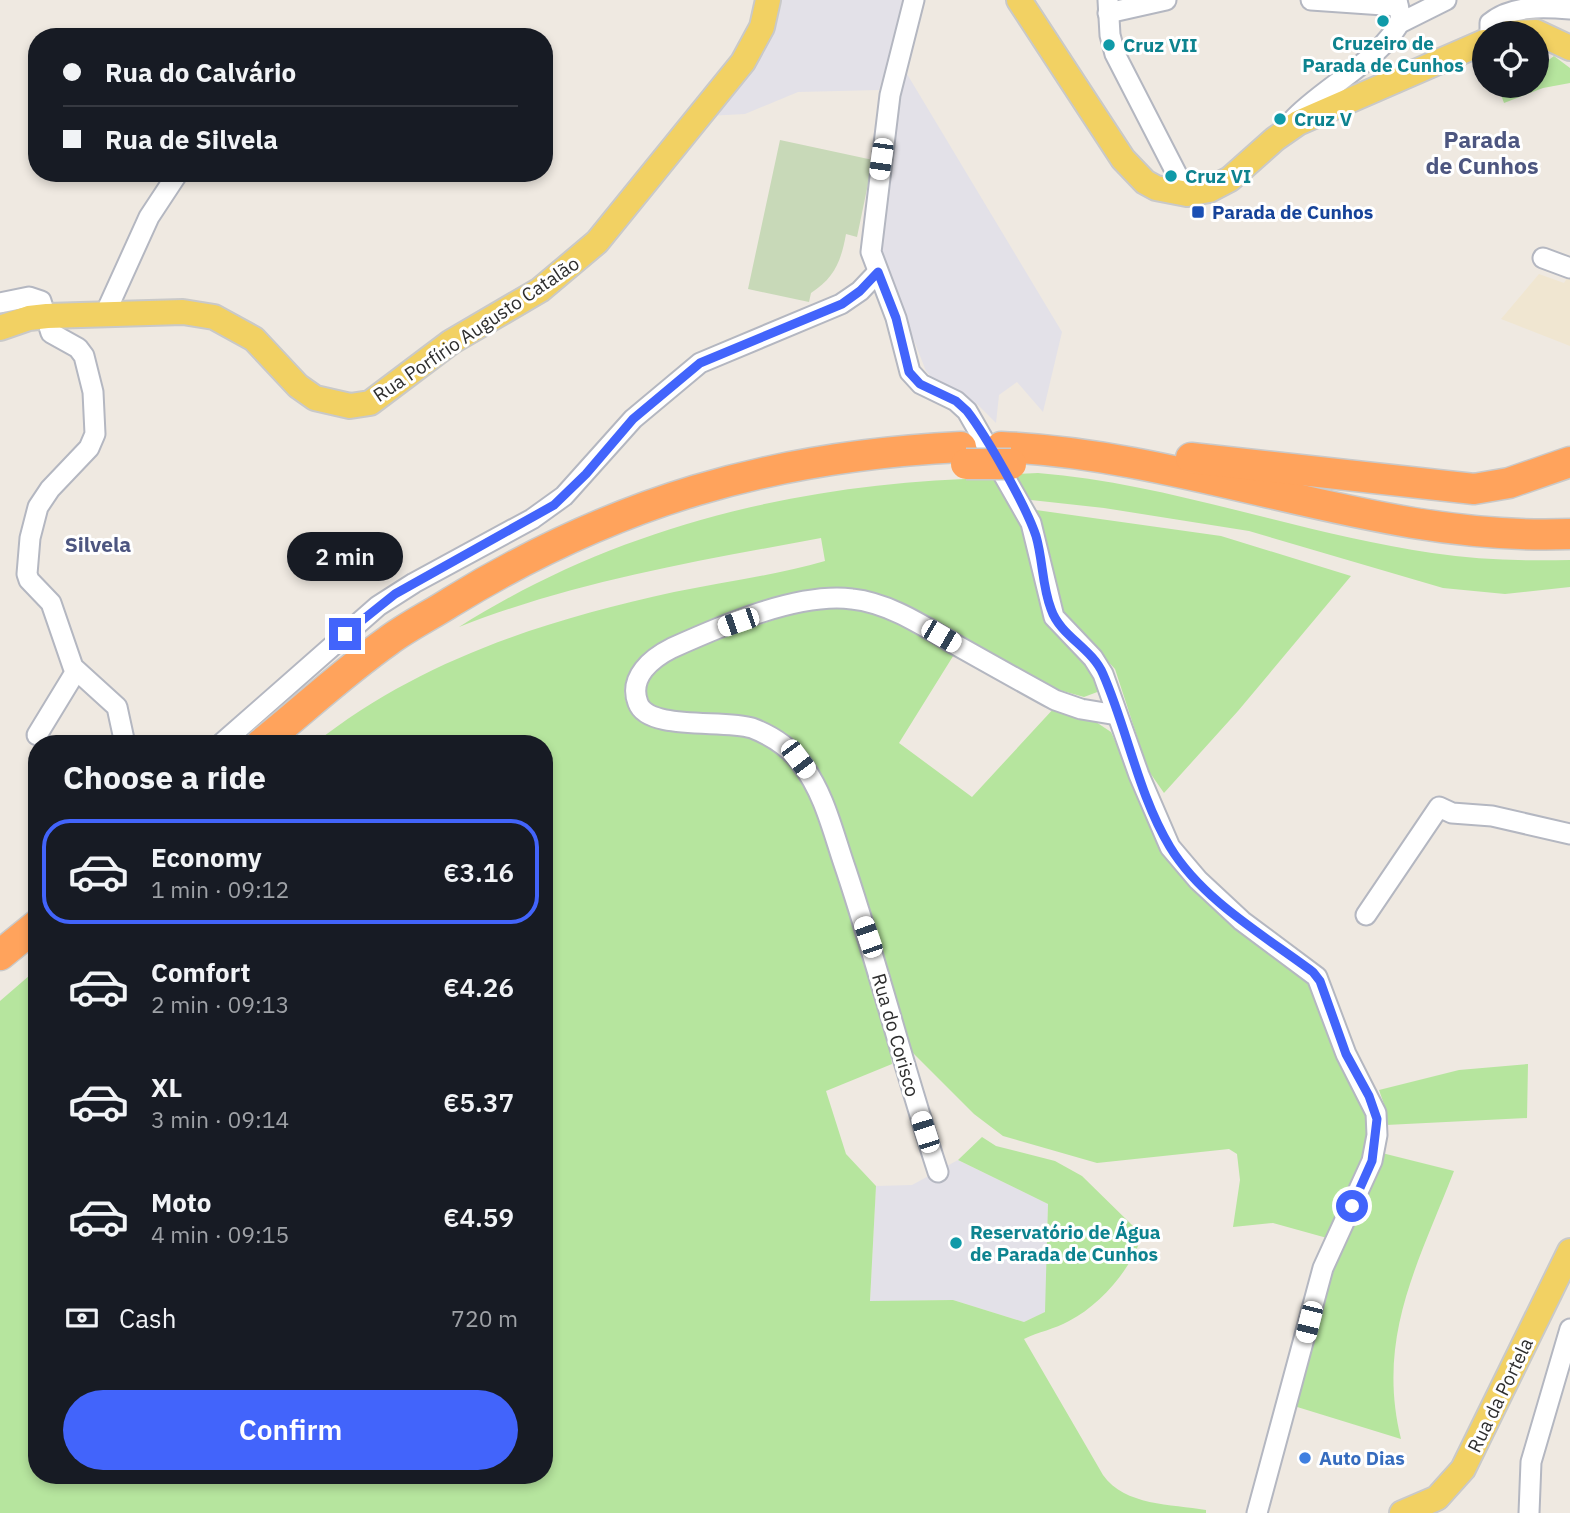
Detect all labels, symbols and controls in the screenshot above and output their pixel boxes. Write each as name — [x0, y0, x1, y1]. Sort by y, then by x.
marker: Cruzeiro de Parada de Cunhos — [1375, 13, 1391, 29]
map controls — [1472, 21, 1549, 98]
button: locate — [1472, 21, 1549, 98]
place label: Cruzeiro de Parada de Cunhos — [1302, 31, 1464, 77]
place label: Cruz VII — [1123, 33, 1197, 57]
marker: Cruz VII — [1101, 37, 1117, 53]
text: Rua do Calvário — [105, 55, 296, 89]
place label: Cruz V — [1294, 107, 1353, 131]
marker: Cruz V — [1272, 111, 1288, 127]
text: Rua de Silvela — [105, 122, 278, 156]
district label: Parada de Cunhos — [1426, 124, 1539, 180]
car — [868, 137, 895, 181]
place label: Cruz VI — [1185, 164, 1251, 188]
marker: Cruz VI — [1163, 168, 1179, 184]
place label: Parada de Cunhos — [1212, 200, 1373, 224]
marker: Parada de Cunhos — [1190, 204, 1206, 220]
street label: Rua Porfírio Augusto Catalão — [368, 251, 584, 407]
district label: Silvela — [65, 530, 131, 558]
callout: 2 min — [287, 532, 403, 582]
text: 2 min — [315, 541, 375, 571]
car — [715, 605, 762, 639]
car — [918, 616, 965, 656]
route end — [329, 618, 361, 650]
car — [777, 736, 820, 782]
text: Choose a ride — [63, 756, 266, 798]
icon: car — [67, 840, 130, 903]
text: Economy — [151, 840, 262, 874]
text: €3.16 — [443, 855, 514, 889]
text: 1 min · 09:12 — [151, 874, 289, 904]
car — [852, 914, 885, 960]
icon: car — [67, 955, 130, 1018]
text: Comfort — [151, 955, 250, 989]
text: €4.26 — [443, 970, 514, 1004]
street label: Rua do Corisco — [867, 971, 925, 1099]
text: 2 min · 09:13 — [151, 989, 289, 1019]
icon: car — [67, 1070, 130, 1133]
text: XL — [151, 1070, 182, 1104]
text: €5.37 — [443, 1085, 514, 1119]
text: 3 min · 09:14 — [151, 1104, 289, 1134]
car — [909, 1109, 942, 1155]
icon: car — [67, 1185, 130, 1248]
text: Moto — [151, 1185, 211, 1219]
route start — [1336, 1190, 1368, 1222]
text: €4.59 — [443, 1200, 514, 1234]
text: 4 min · 09:15 — [151, 1219, 289, 1249]
place label: Reservatório de Água de Parada de Cunhos — [970, 1220, 1161, 1266]
marker: Reservatório de Água de Parada de Cunhos — [948, 1235, 964, 1251]
icon: cash — [63, 1299, 101, 1337]
car — [1294, 1299, 1325, 1345]
text: Cash — [119, 1301, 176, 1335]
text: 720 m — [451, 1303, 518, 1333]
street label: Rua da Portela — [1462, 1334, 1538, 1456]
button: Confirm — [63, 1390, 518, 1470]
place label: Auto Dias — [1319, 1446, 1405, 1470]
marker: Auto Dias — [1297, 1450, 1313, 1466]

